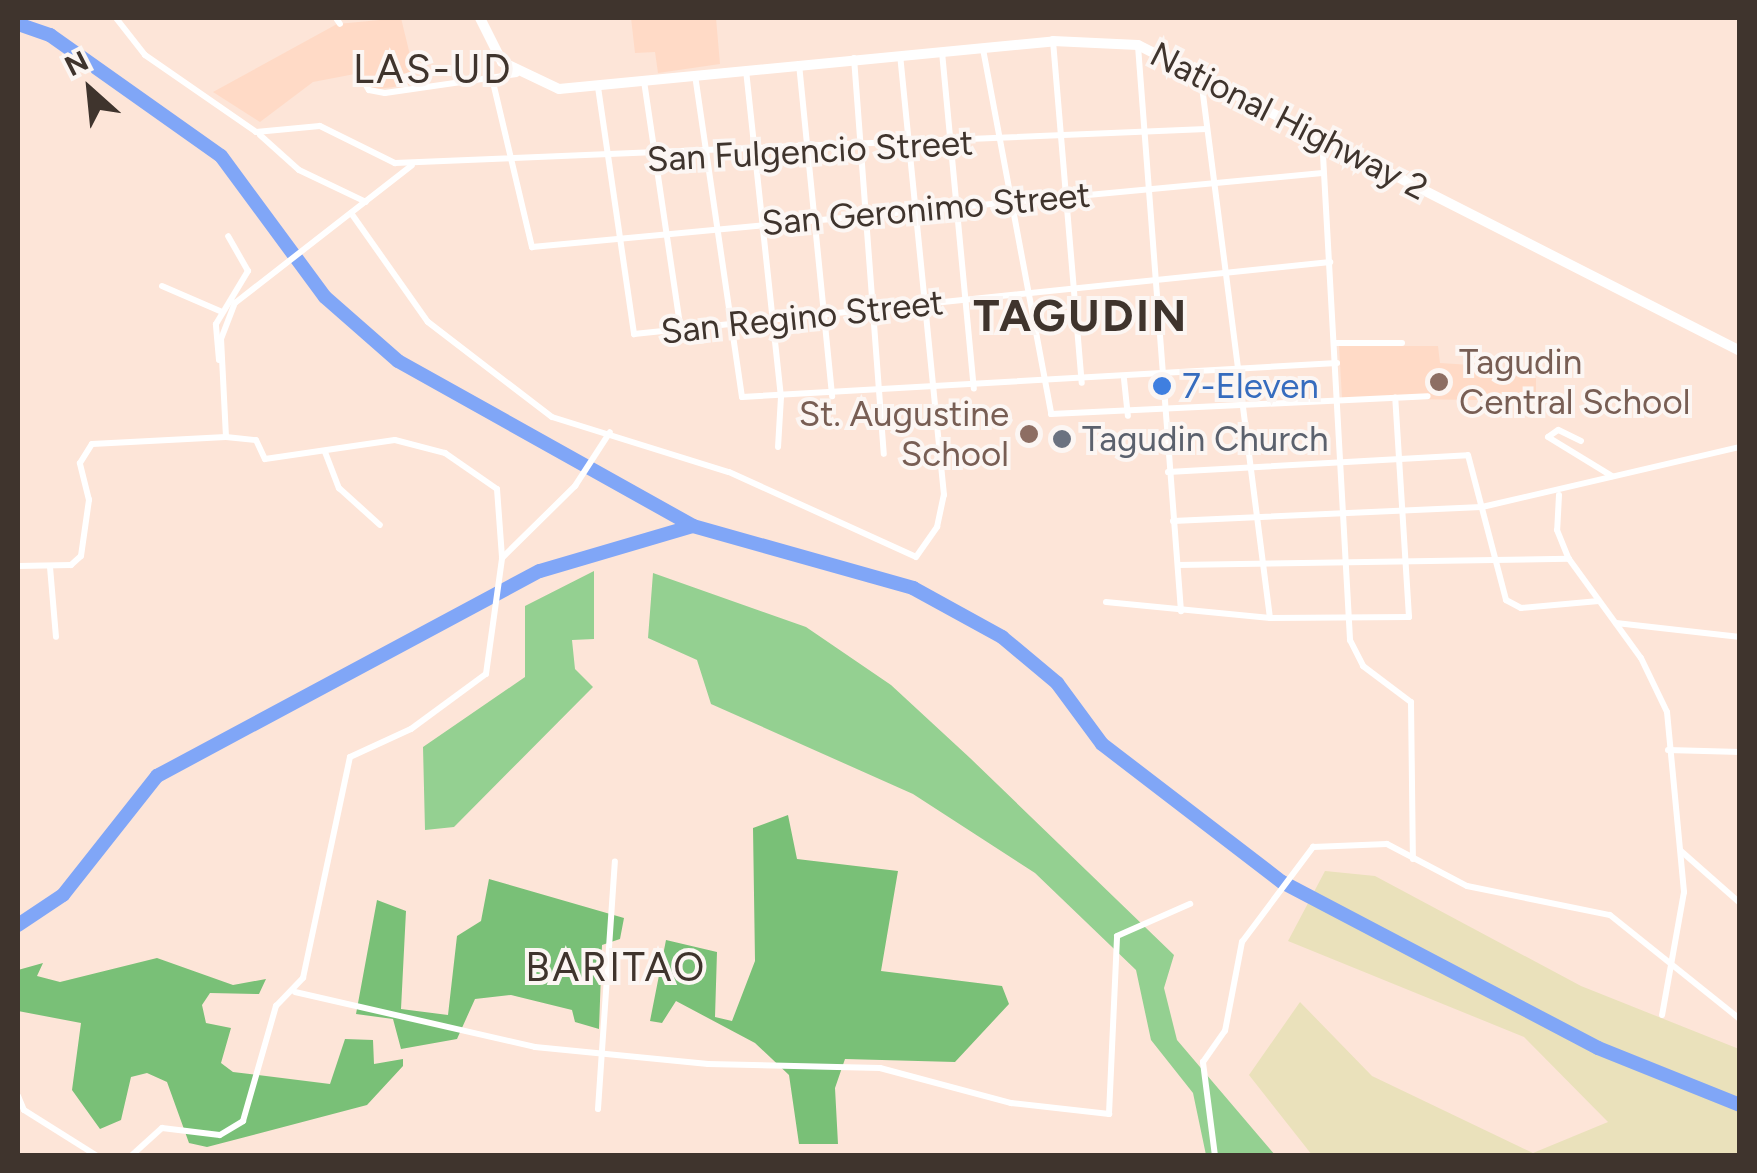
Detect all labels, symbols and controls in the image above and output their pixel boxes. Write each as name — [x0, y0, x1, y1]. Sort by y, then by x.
street label: National Highway 2 — [1143, 33, 1435, 209]
north arrow — [40, 40, 140, 140]
text: N — [59, 43, 94, 83]
district label: LAS-UD — [353, 45, 513, 93]
street label: San Fulgencio Street — [646, 121, 974, 181]
street label: San Geronimo Street — [760, 174, 1092, 244]
street label: San Regino Street — [659, 281, 945, 353]
district label: TAGUDIN — [973, 289, 1189, 343]
place label: Tagudin Central School — [1459, 341, 1690, 423]
place label: 7-Eleven — [1182, 365, 1319, 407]
marker: Tagudin Central School — [1428, 371, 1450, 393]
marker: 7-Eleven — [1151, 375, 1173, 397]
place label: St. Augustine School — [799, 393, 1009, 475]
place label: Tagudin Church — [1082, 418, 1328, 460]
marker: St. Augustine School — [1018, 423, 1040, 445]
marker: Tagudin Church — [1051, 428, 1073, 450]
district label: BARITAO — [525, 943, 707, 991]

